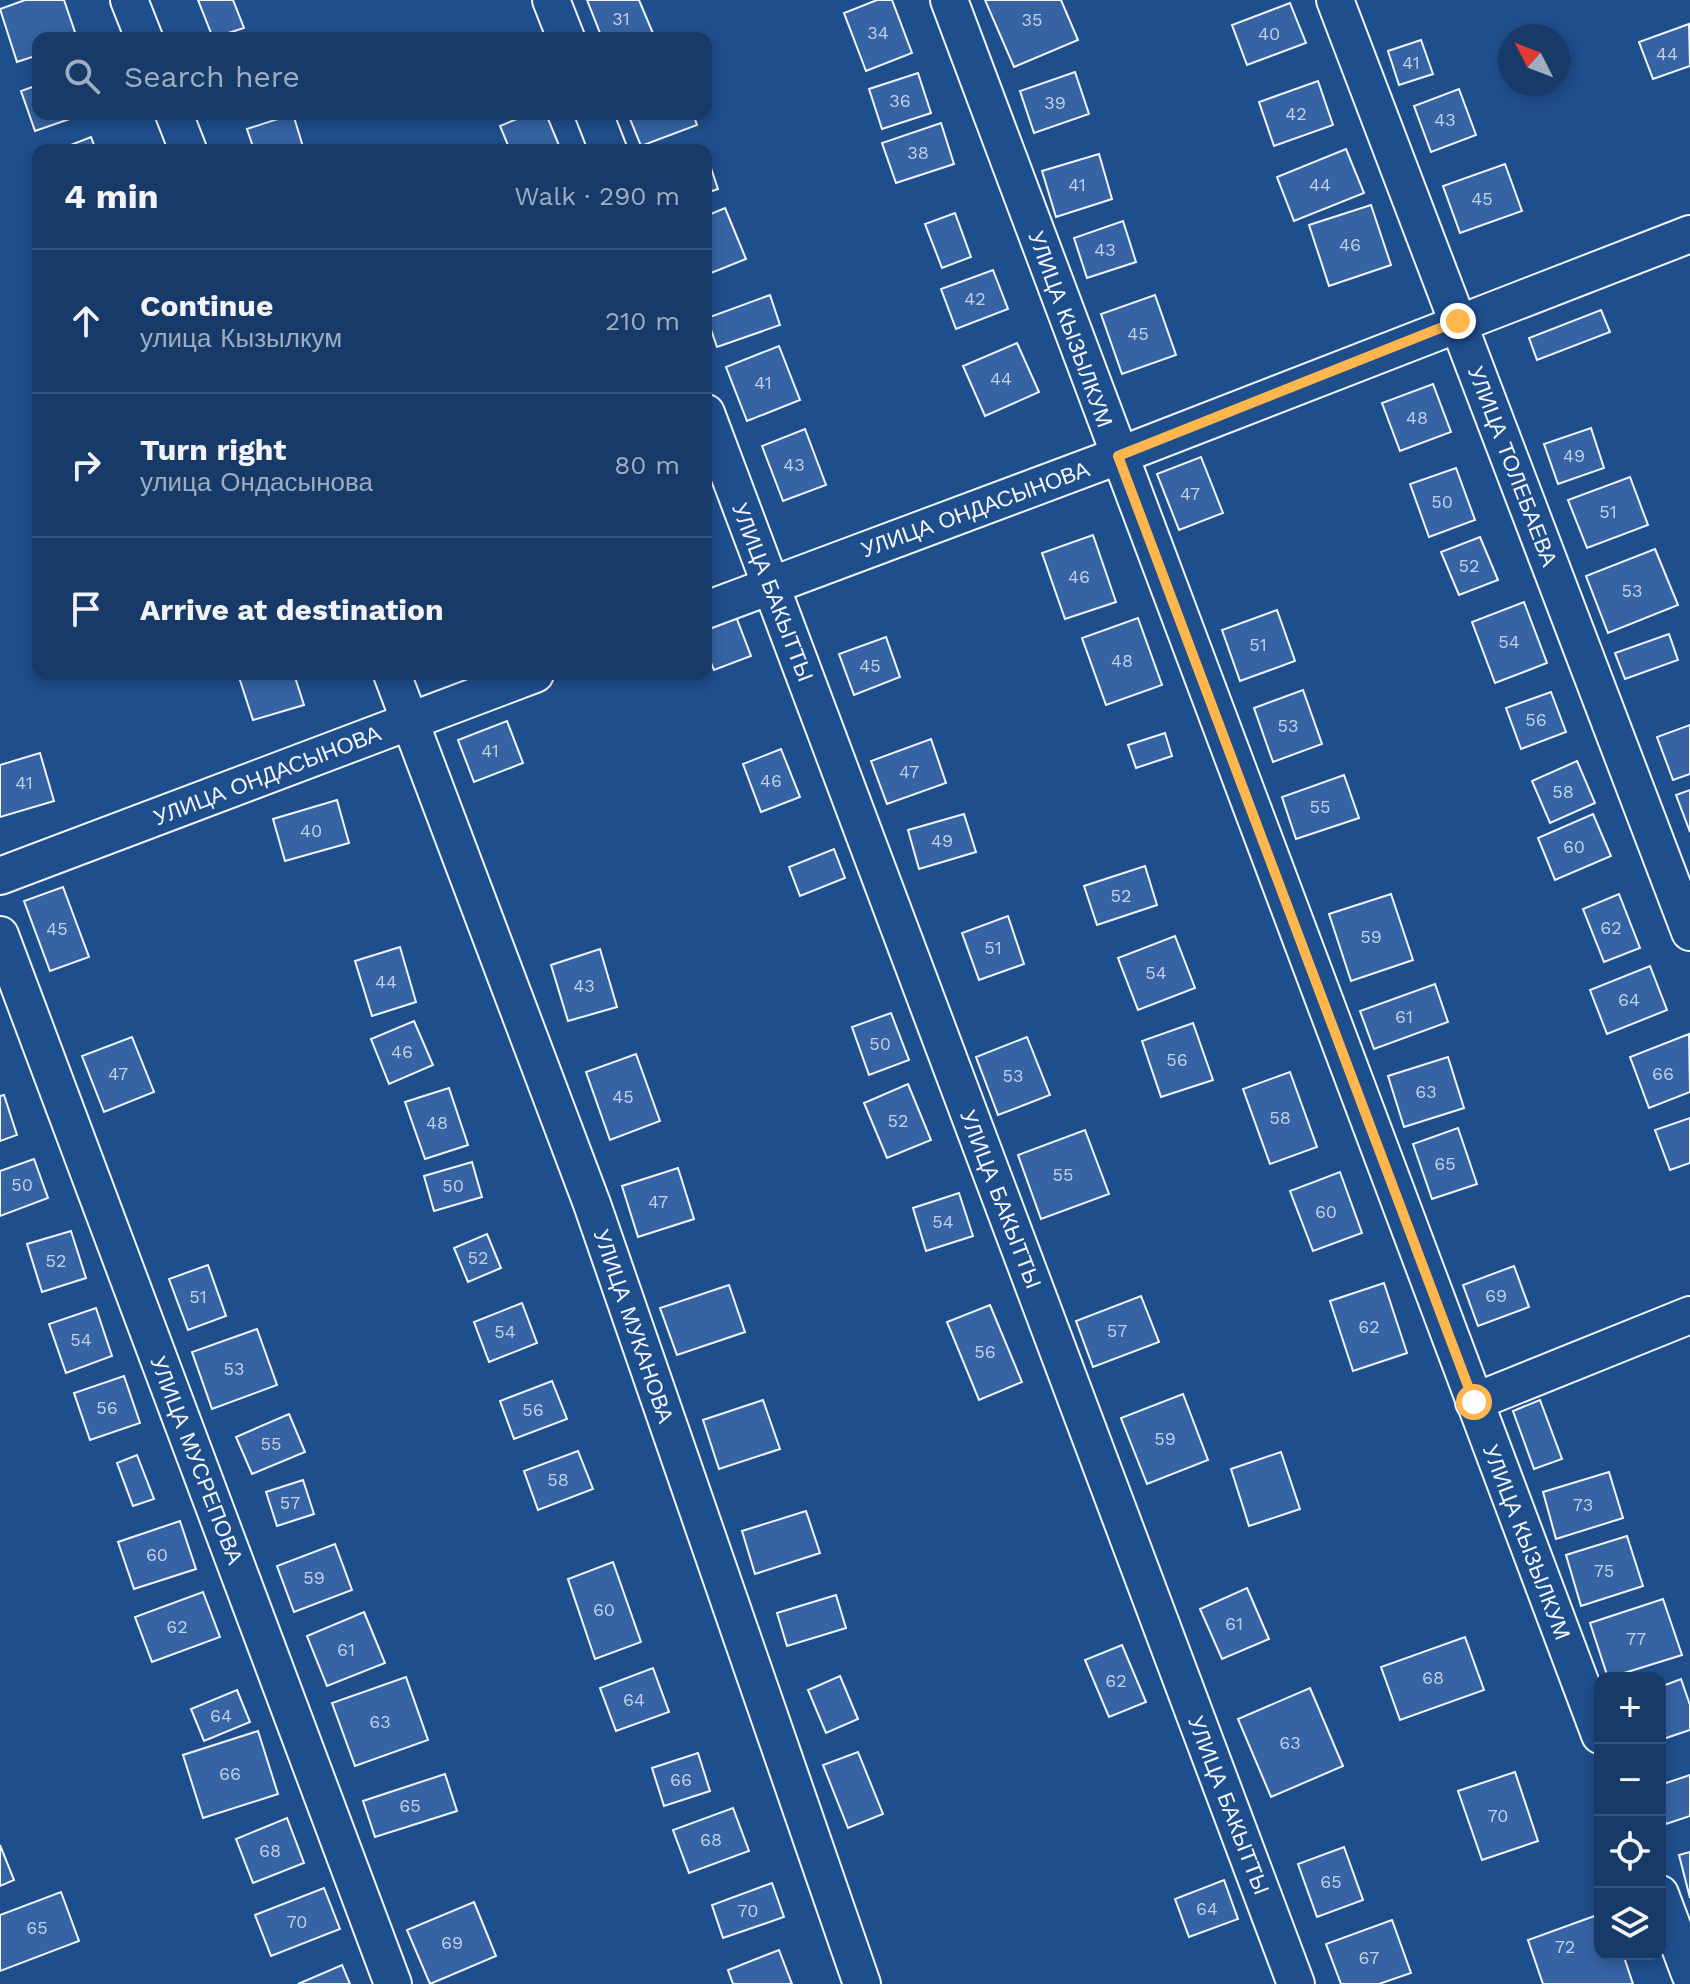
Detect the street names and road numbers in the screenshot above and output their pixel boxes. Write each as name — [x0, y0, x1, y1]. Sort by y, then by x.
street label: УЛИЦА КЫЗЫЛКУМ — [1023, 228, 1118, 431]
street label: УЛИЦА ТОЛЕБАЕВА — [1463, 363, 1562, 570]
street label: УЛИЦА ОНДАСЫНОВА — [858, 456, 1093, 562]
street label: УЛИЦА БАКЫТТЫ — [727, 499, 818, 685]
street label: УЛИЦА ОНДАСЫНОВА — [150, 720, 384, 830]
street label: УЛИЦА БАКЫТТЫ — [955, 1106, 1046, 1292]
street label: УЛИЦА МУКАНОВА — [589, 1226, 679, 1427]
street label: УЛИЦА МУСРЕПОВА — [145, 1353, 248, 1568]
street label: УЛИЦА КЫЗЫЛКУМ — [1478, 1441, 1575, 1643]
street label: УЛИЦА БАКЫТТЫ — [1183, 1712, 1274, 1898]

